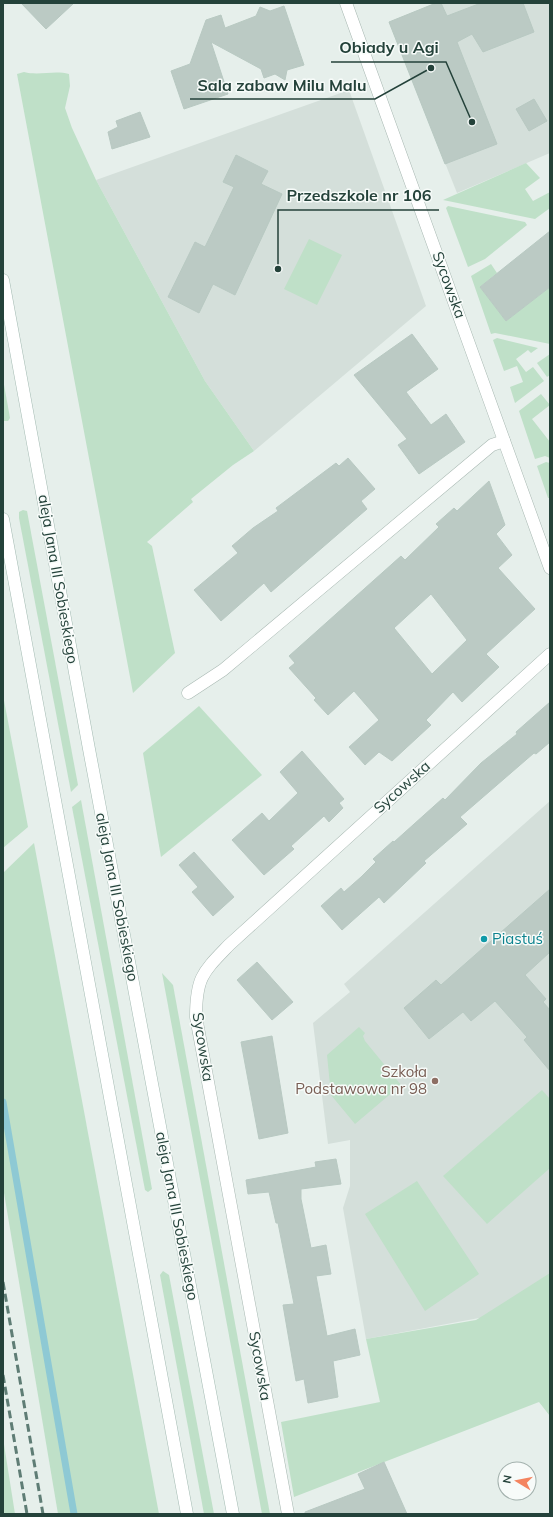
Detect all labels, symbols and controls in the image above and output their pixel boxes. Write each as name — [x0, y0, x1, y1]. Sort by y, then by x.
callout: Obiady u Agi — [331, 34, 446, 62]
text: Obiady u Agi — [339, 37, 439, 57]
callout: Sala zabaw Milu Malu — [190, 71, 375, 99]
text: Sala zabaw Milu Malu — [198, 75, 367, 95]
callout: Przedszkole nr 106 — [278, 182, 439, 210]
text: Przedszkole nr 106 — [287, 185, 432, 205]
street label: Sycowska — [429, 249, 470, 321]
street label: aleja Jana III Sobieskiego — [34, 493, 83, 665]
street label: Sycowska — [369, 756, 434, 817]
street label: aleja Jana III Sobieskiego — [92, 811, 143, 983]
place label: Piastuś — [492, 929, 543, 948]
marker: Piastuś — [479, 934, 489, 944]
street label: Sycowska — [189, 1011, 218, 1083]
place label: Szkoła Podstawowa nr 98 — [295, 1062, 427, 1098]
marker: Szkoła Podstawowa nr 98 — [430, 1076, 440, 1086]
street label: aleja Jana III Sobieskiego — [152, 1130, 203, 1302]
street label: Sycowska — [245, 1330, 276, 1402]
north arrow — [497, 1461, 537, 1501]
text: N — [500, 1474, 515, 1485]

